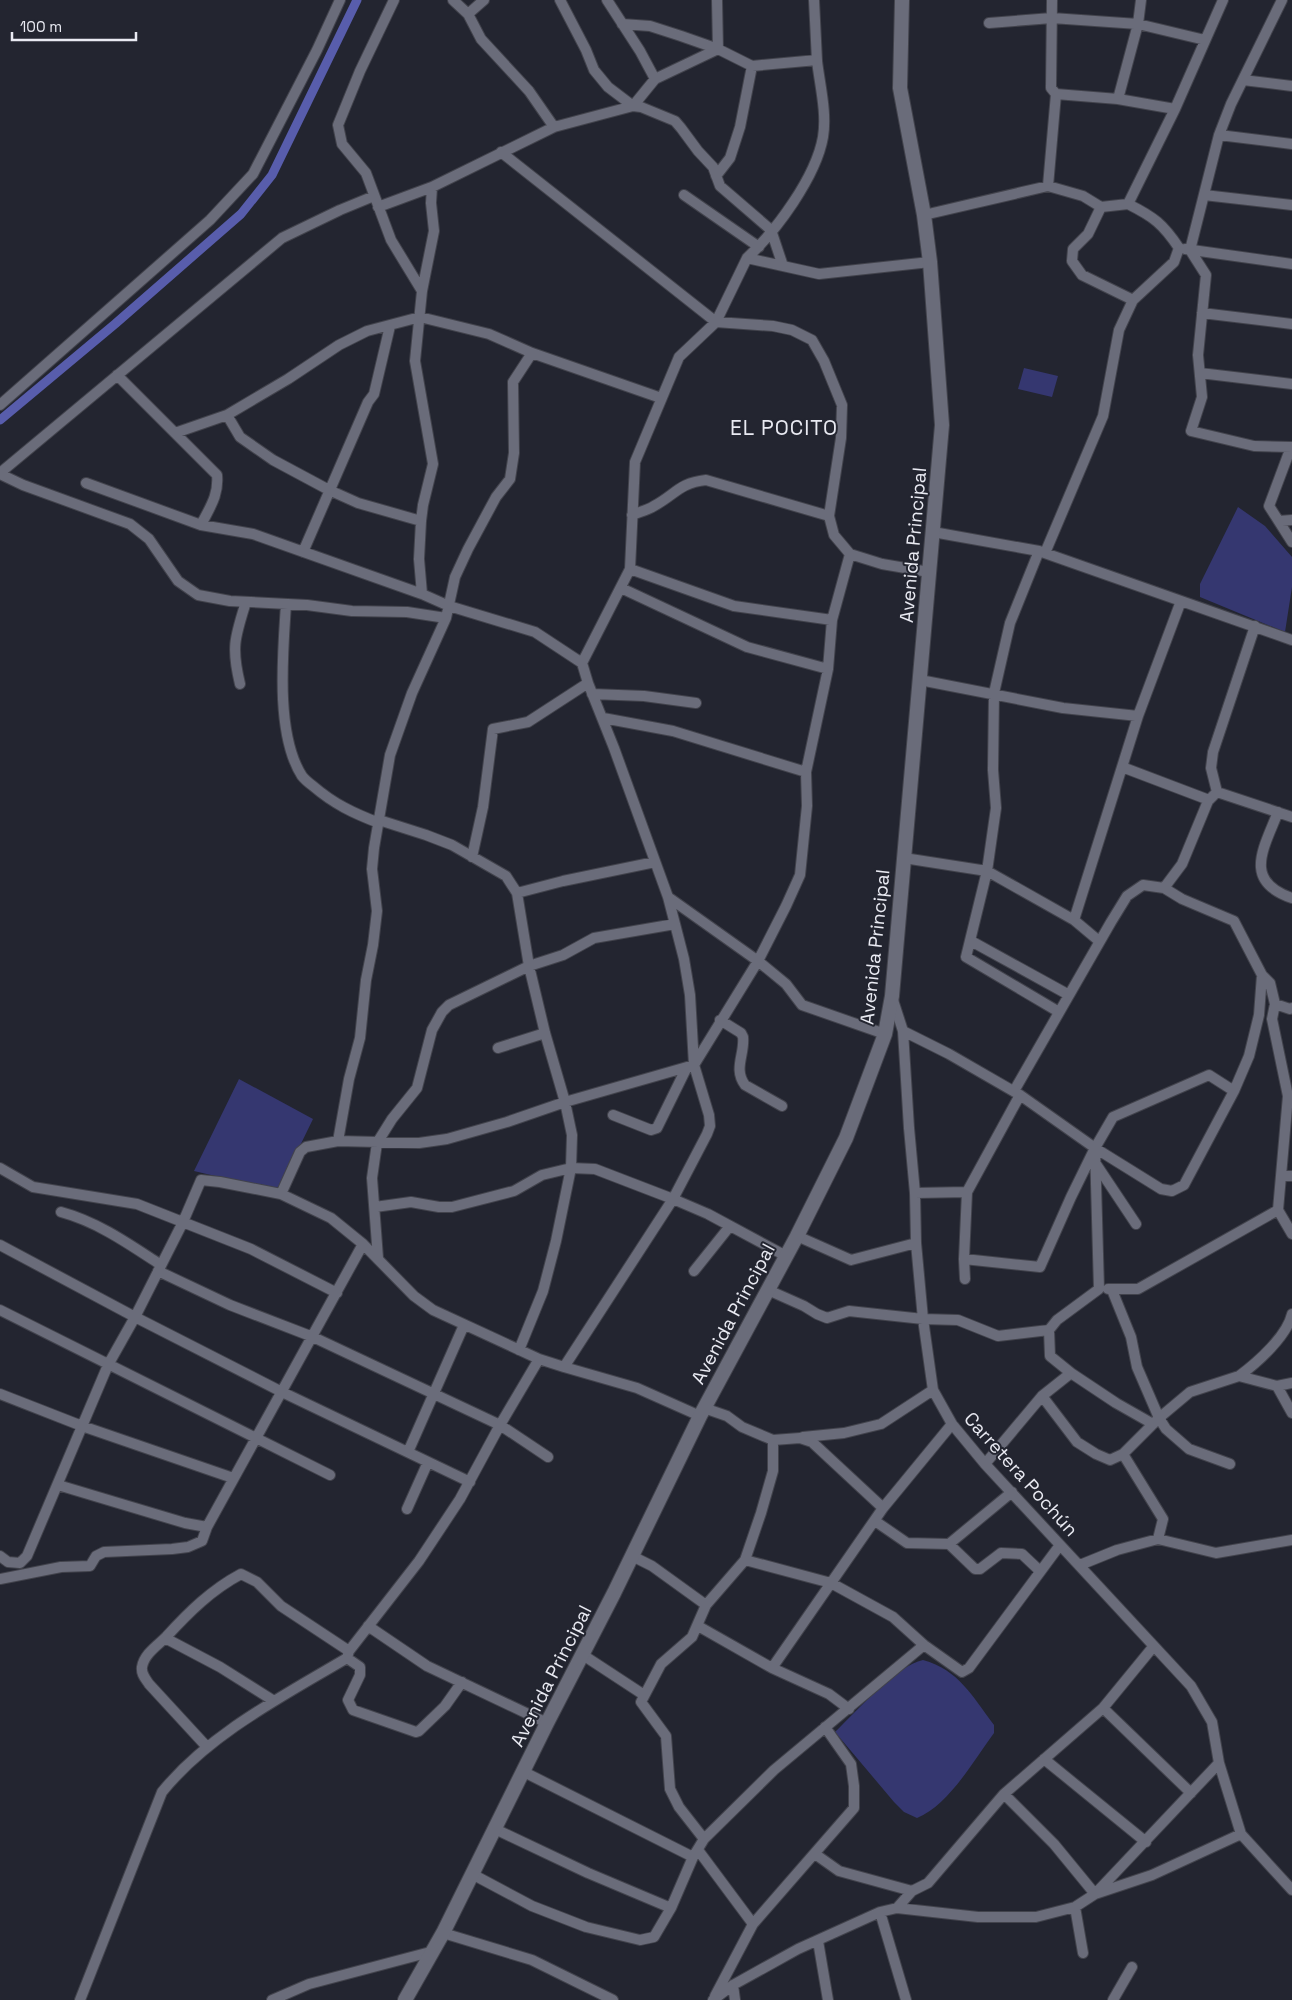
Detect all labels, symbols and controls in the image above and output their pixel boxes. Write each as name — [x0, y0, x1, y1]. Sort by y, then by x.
scale bar — [12, 10, 136, 42]
text: 100 m — [20, 17, 62, 36]
district label: EL POCITO — [730, 414, 838, 441]
street label: Avenida Principal — [894, 466, 932, 624]
street label: Avenida Principal — [854, 868, 896, 1026]
street label: Avenida Principal — [685, 1239, 781, 1389]
street label: Carretera Pochún — [958, 1406, 1084, 1542]
street label: Avenida Principal — [504, 1601, 598, 1751]

